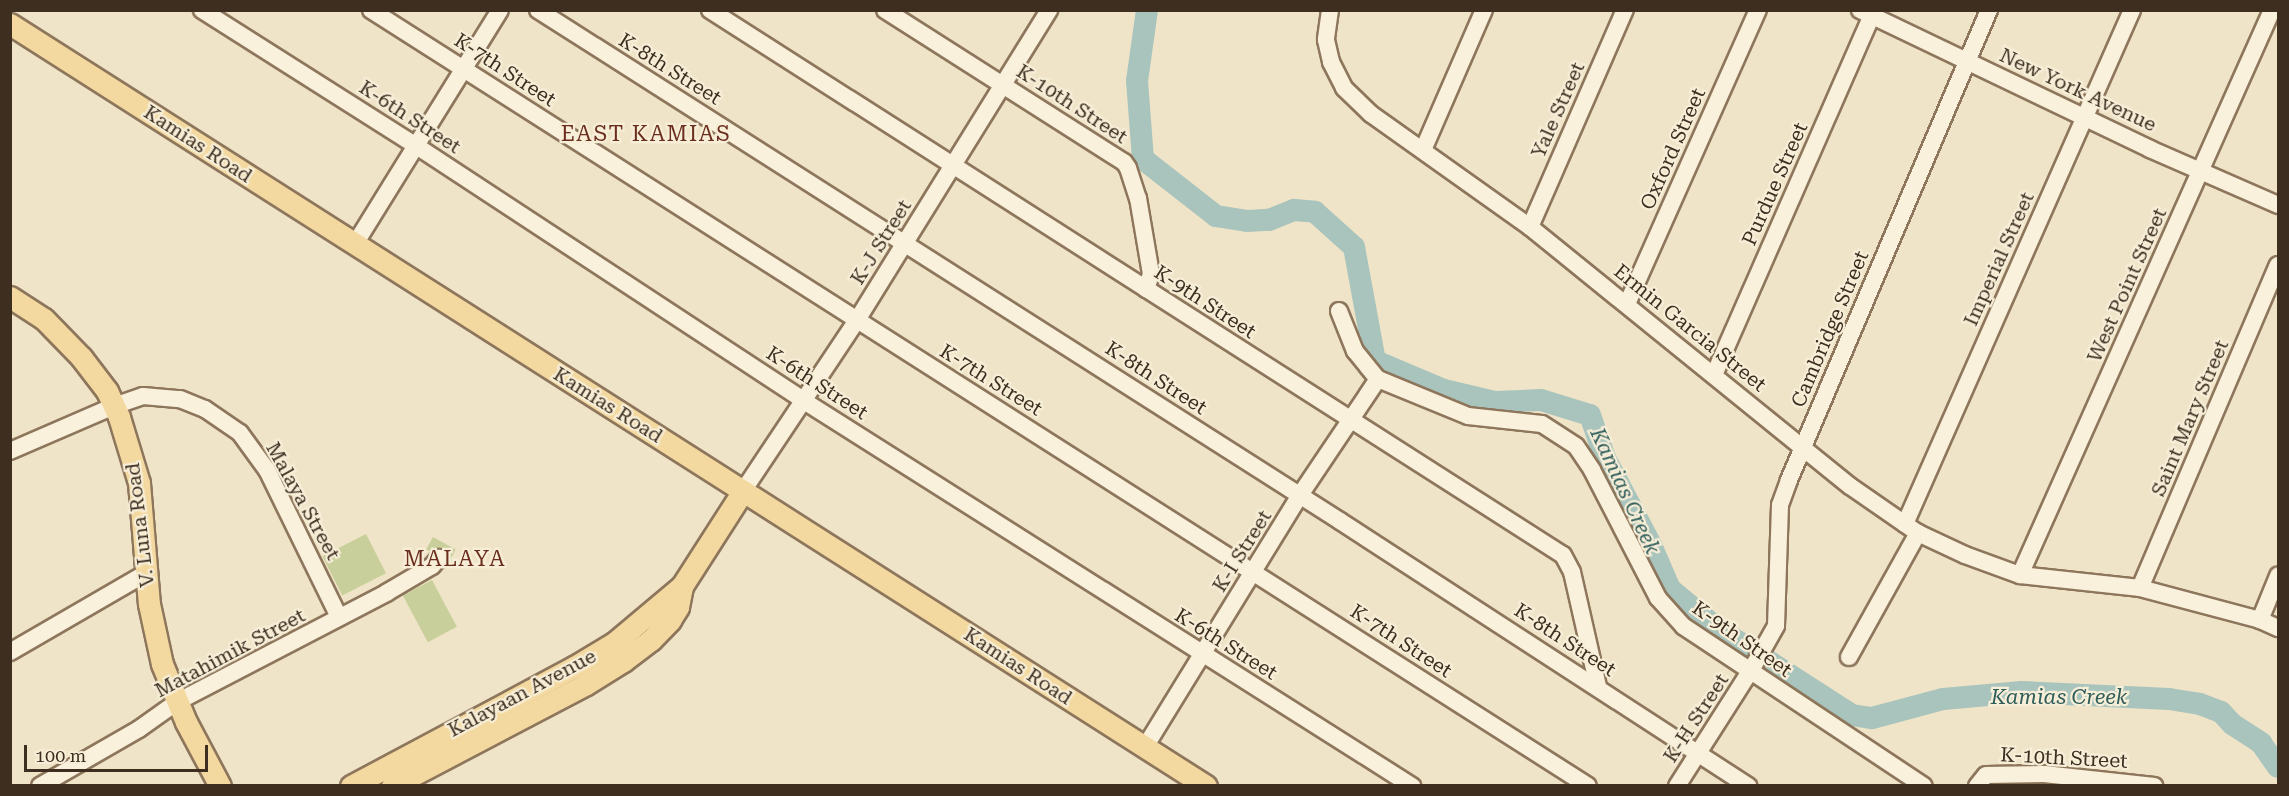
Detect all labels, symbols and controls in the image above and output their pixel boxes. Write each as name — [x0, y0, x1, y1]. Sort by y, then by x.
street label: K-7th Street — [450, 28, 560, 112]
street label: K-8th Street — [614, 28, 726, 110]
street label: New York Avenue — [1996, 43, 2160, 137]
street label: Yale Street — [1526, 58, 1590, 162]
street label: K-10th Street — [1012, 59, 1132, 149]
street label: K-6th Street — [355, 75, 465, 159]
street label: Oxford Street — [1635, 84, 1711, 214]
street label: Kamias Road — [139, 100, 257, 188]
street label: Purdue Street — [1737, 119, 1813, 249]
district label: EAST KAMIAS — [561, 121, 731, 147]
street label: Imperial Street — [1959, 188, 2039, 330]
street label: K-J Street — [845, 195, 917, 289]
street label: West Point Street — [2082, 204, 2172, 366]
street label: Cambridge Street — [1786, 247, 1874, 411]
street label: Ermin Garcia Street — [1609, 259, 1771, 397]
street label: K-9th Street — [1150, 260, 1260, 344]
street label: K-8th Street — [1101, 336, 1211, 420]
street label: Saint Mary Street — [2146, 336, 2234, 500]
street label: K-7th Street — [935, 339, 1047, 421]
street label: K-6th Street — [762, 341, 872, 425]
street label: Kamias Road — [549, 362, 667, 448]
water label: Kamias Creek — [1585, 424, 1665, 558]
street label: Malaya Street — [261, 438, 345, 564]
street label: V. Luna Road — [120, 461, 160, 589]
street label: K-I Street — [1207, 506, 1277, 596]
district label: MALAYA — [404, 546, 506, 572]
street label: K-9th Street — [1687, 596, 1797, 682]
street label: K-8th Street — [1510, 598, 1620, 682]
street label: K-7th Street — [1346, 599, 1456, 683]
street label: Matahimik Street — [151, 603, 309, 703]
street label: K-6th Street — [1170, 603, 1282, 685]
street label: Kamias Road — [959, 622, 1077, 710]
street label: Kalayaan Avenue — [444, 644, 600, 742]
street label: K-H Street — [1658, 669, 1734, 767]
water label: Kamias Creek — [1991, 684, 2127, 710]
scale bar — [27, 733, 212, 771]
street label: K-10th Street — [2000, 743, 2128, 773]
text: 100 m — [35, 745, 86, 766]

